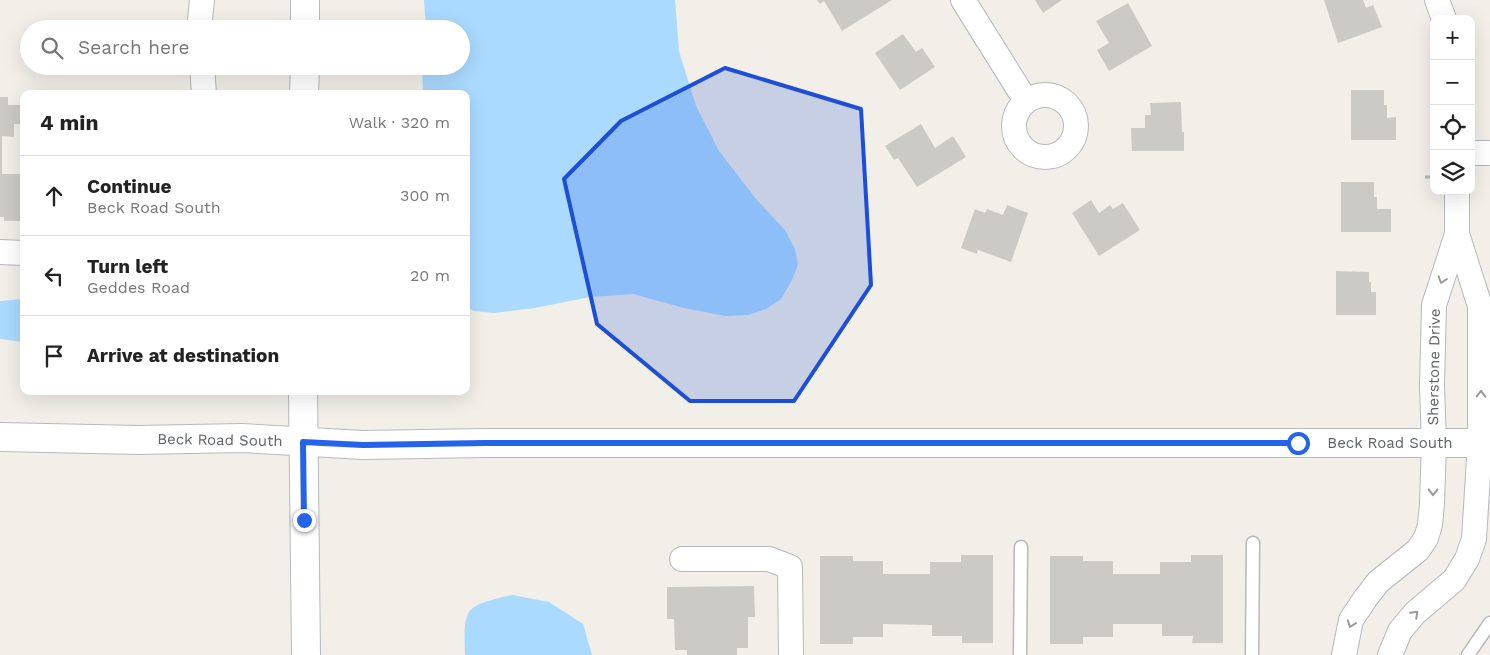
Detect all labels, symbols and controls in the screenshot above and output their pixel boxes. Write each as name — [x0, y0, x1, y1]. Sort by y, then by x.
map controls — [1430, 15, 1475, 195]
button: + — [1430, 15, 1475, 60]
search box — [20, 20, 470, 75]
icon: search — [38, 34, 66, 62]
text: Search here — [78, 36, 189, 59]
button: − — [1430, 60, 1475, 105]
button: locate — [1430, 105, 1475, 150]
text: 4 min — [40, 110, 98, 135]
text: Walk · 320 m — [349, 113, 450, 132]
button: layers — [1430, 150, 1475, 195]
text: Continue — [87, 175, 171, 198]
icon: ahead — [40, 182, 68, 210]
text: 300 m — [400, 186, 450, 205]
text: Beck Road South — [87, 198, 221, 217]
text: Turn left — [87, 255, 168, 278]
icon: left — [40, 262, 68, 290]
text: 20 m — [410, 266, 450, 285]
one-way arrow — [1438, 276, 1448, 284]
text: Geddes Road — [87, 278, 190, 297]
street label: Sherstone Drive — [1424, 308, 1444, 426]
icon: arrive — [40, 342, 68, 370]
text: Arrive at destination — [87, 344, 279, 367]
one-way arrow — [1476, 390, 1486, 398]
street label: Beck Road South — [157, 430, 283, 450]
route start — [1287, 432, 1310, 455]
street label: Beck Road South — [1327, 434, 1453, 452]
one-way arrow — [1428, 488, 1438, 496]
route end — [293, 509, 316, 532]
one-way arrow — [1409, 611, 1418, 620]
one-way arrow — [1347, 619, 1357, 628]

